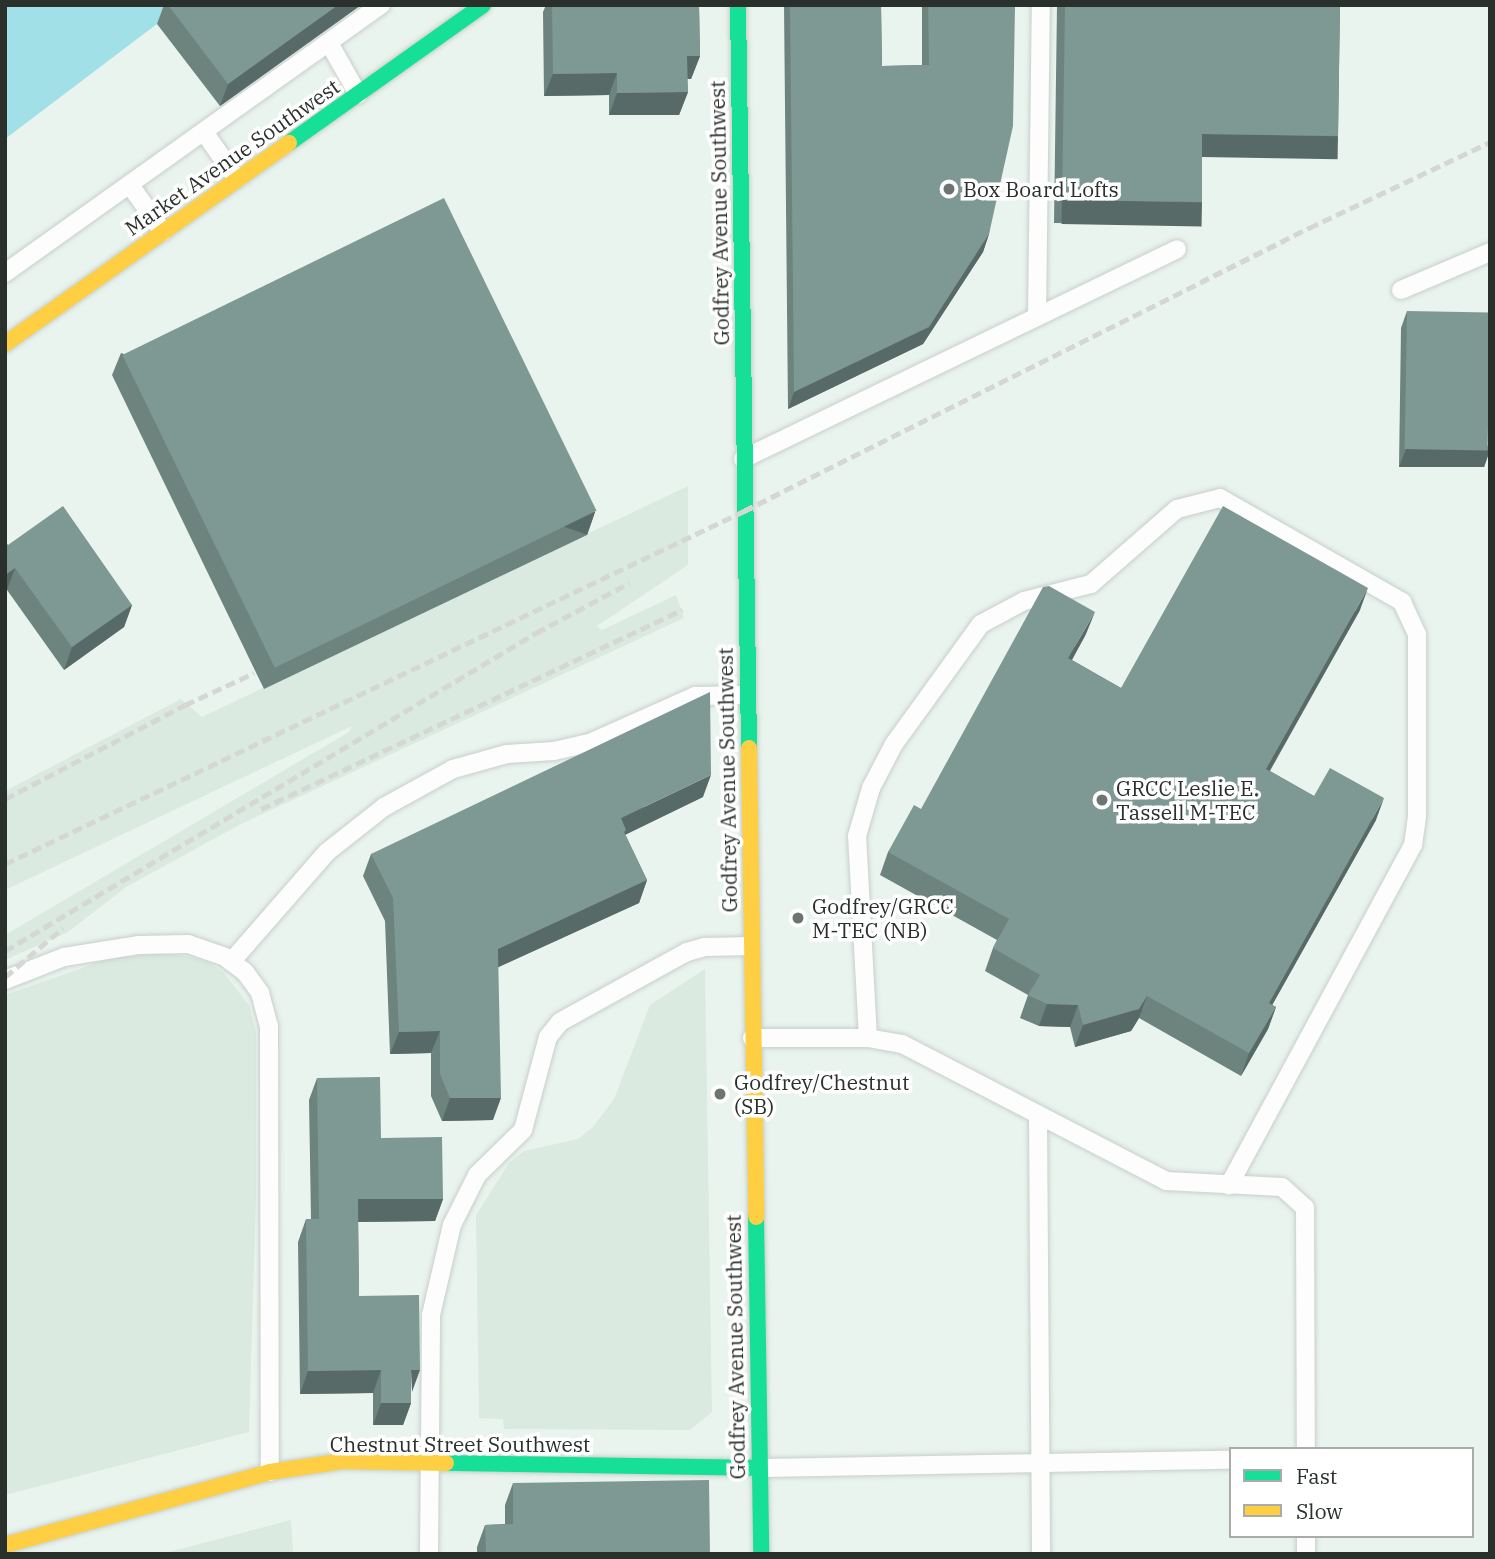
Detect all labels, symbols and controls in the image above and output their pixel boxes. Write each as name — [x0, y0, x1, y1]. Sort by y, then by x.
street label: Market Avenue Southwest — [120, 73, 344, 241]
street label: Godfrey Avenue Southwest — [704, 80, 734, 346]
place label: Box Board Lofts — [963, 176, 1119, 202]
marker: Box Board Lofts — [941, 181, 957, 197]
street label: Godfrey Avenue Southwest — [712, 647, 742, 913]
place label: GRCC Leslie E. Tassell M-TEC — [1116, 775, 1259, 825]
marker: GRCC Leslie E. Tassell M-TEC — [1094, 792, 1110, 808]
place label: Godfrey/GRCC M-TEC (NB) — [812, 893, 954, 943]
marker: Godfrey/GRCC M-TEC (NB) — [790, 910, 806, 926]
place label: Godfrey/Chestnut (SB) — [734, 1069, 909, 1119]
marker: Godfrey/Chestnut (SB) — [712, 1086, 728, 1102]
street label: Godfrey Avenue Southwest — [720, 1214, 750, 1480]
street label: Chestnut Street Southwest — [330, 1431, 590, 1457]
legend — [1229, 1447, 1474, 1538]
text: Fast — [1296, 1462, 1337, 1490]
text: Slow — [1296, 1497, 1343, 1525]

